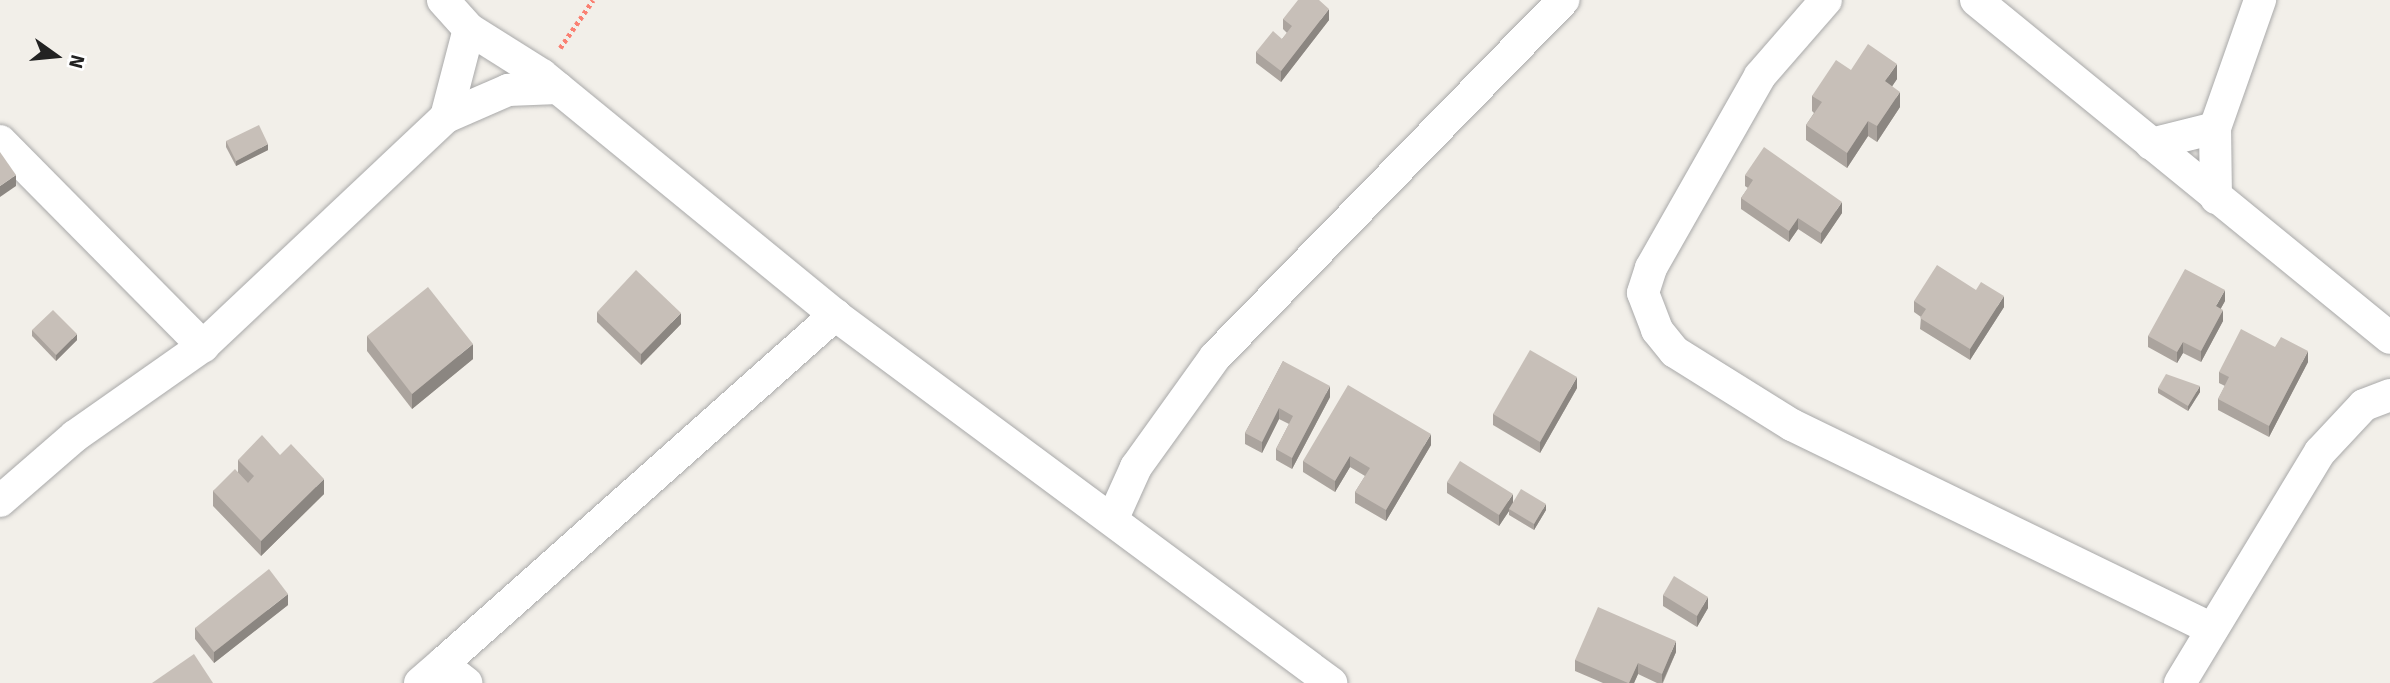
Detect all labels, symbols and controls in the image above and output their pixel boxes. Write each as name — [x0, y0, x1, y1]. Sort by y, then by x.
north arrow — [21, 21, 91, 91]
text: N — [63, 52, 90, 71]

